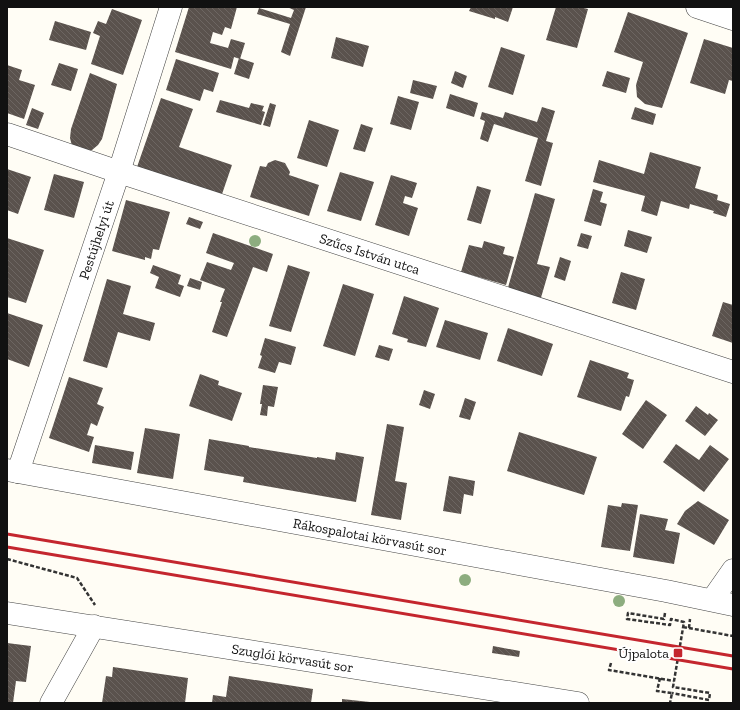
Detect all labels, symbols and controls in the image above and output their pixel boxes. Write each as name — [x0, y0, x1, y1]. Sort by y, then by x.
street label: Pestújhelyi út — [75, 197, 118, 282]
street label: Szűcs István utca — [317, 230, 422, 279]
street label: Rákospalotai körvasút sor — [292, 515, 448, 560]
street label: Szuglói körvasút sor — [230, 641, 355, 676]
place label: Újpalota — [618, 645, 669, 662]
marker: Újpalota — [672, 647, 684, 659]

